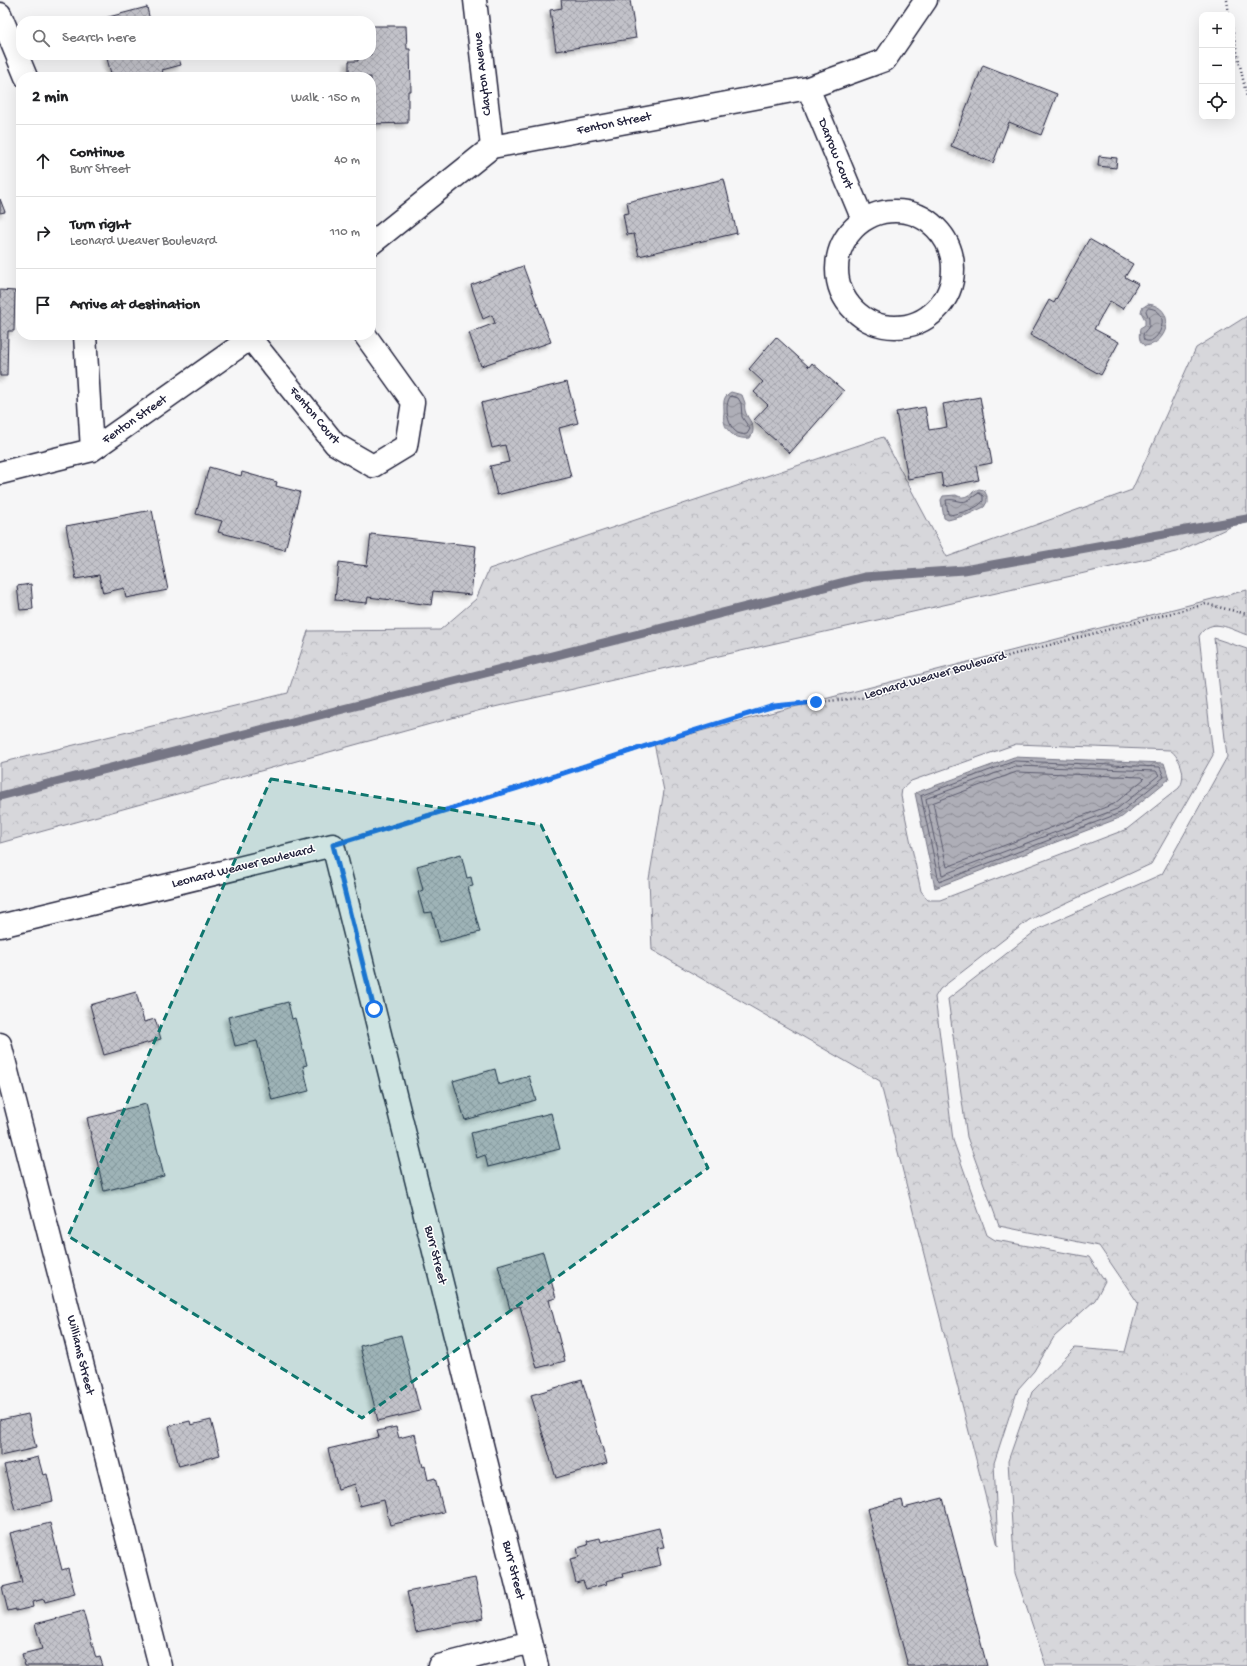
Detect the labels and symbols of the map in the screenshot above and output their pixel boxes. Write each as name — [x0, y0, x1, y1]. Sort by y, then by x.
street label: Clayton Avenue — [470, 31, 496, 117]
street label: Fenton Street — [575, 109, 654, 139]
street label: Darrow Court — [814, 116, 857, 193]
street label: Fenton Court — [285, 383, 344, 449]
street label: Fenton Street — [99, 391, 172, 448]
street label: Leonard Weaver Boulevard — [863, 648, 1009, 703]
route end — [807, 693, 825, 711]
street label: Leonard Weaver Boulevard — [170, 842, 317, 892]
route start — [365, 1000, 383, 1018]
street label: Burr Street — [420, 1223, 450, 1287]
street label: Williams Street — [63, 1314, 98, 1398]
street label: Burr Street — [498, 1538, 528, 1602]

